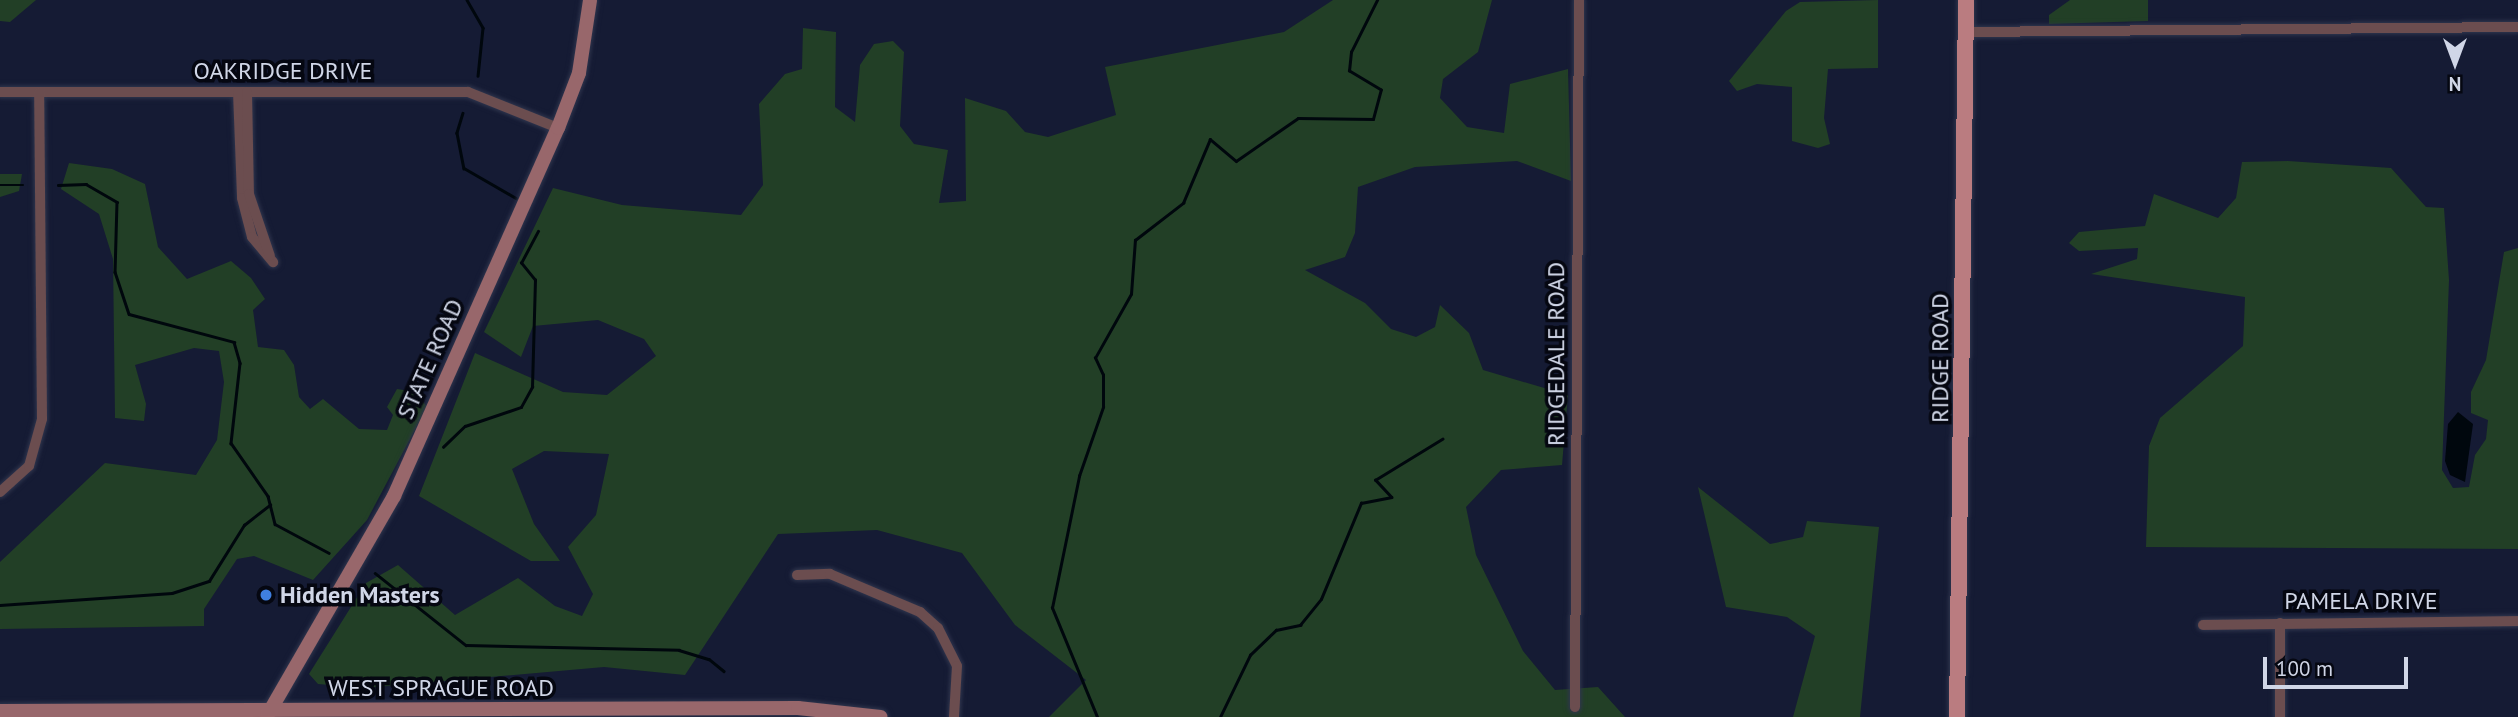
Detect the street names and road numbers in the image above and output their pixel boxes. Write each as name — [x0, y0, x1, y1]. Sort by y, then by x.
street label: OAKRIDGE DRIVE — [194, 57, 372, 85]
street label: RIDGEDALE ROAD — [1542, 262, 1570, 446]
street label: RIDGE ROAD — [1926, 293, 1954, 423]
street label: STATE ROAD — [391, 295, 469, 423]
street label: PAMELA DRIVE — [2284, 587, 2438, 615]
street label: WEST SPRAGUE ROAD — [328, 674, 554, 702]

